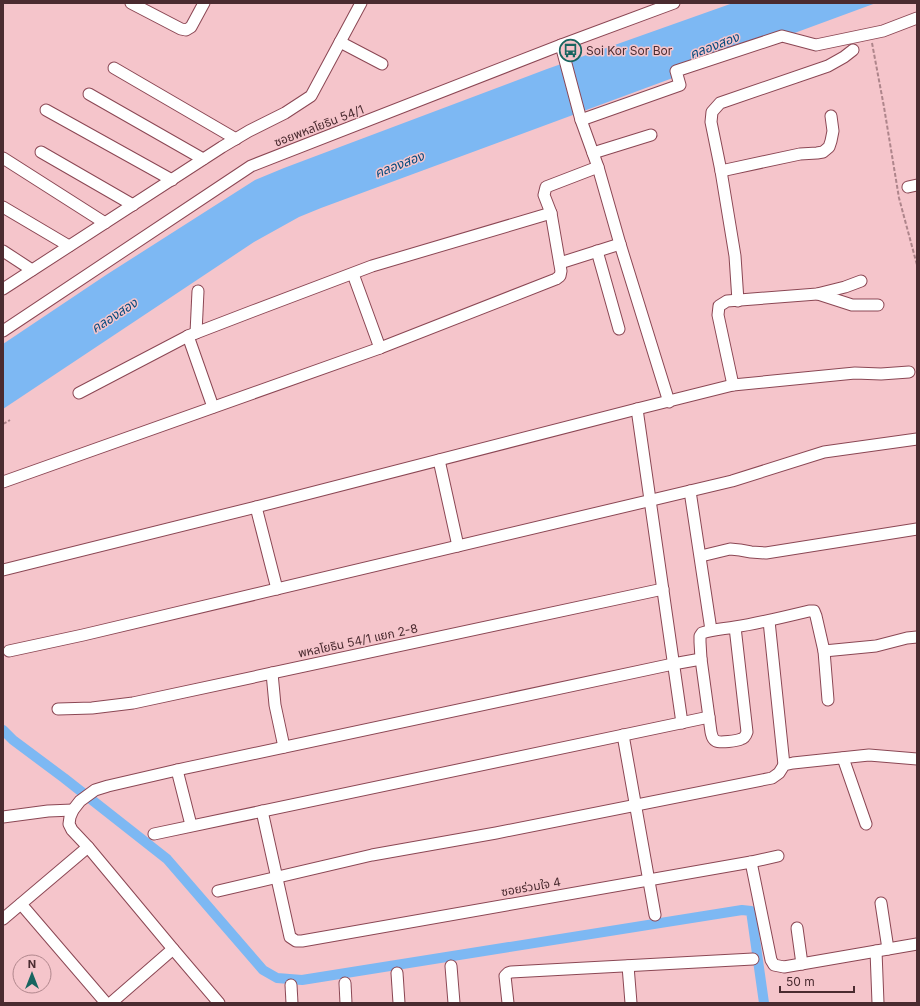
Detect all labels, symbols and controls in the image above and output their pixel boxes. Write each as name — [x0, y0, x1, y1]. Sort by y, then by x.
water label: คลองสอง — [687, 28, 742, 62]
bus stop icon: Soi Kor Sor Bor — [558, 38, 584, 64]
place label: Soi Kor Sor Bor — [586, 43, 673, 58]
street label: ซอยพหลโยธิน 54/1 — [272, 102, 366, 150]
water label: คลองสอง — [372, 147, 427, 181]
water label: คลองสอง — [88, 294, 141, 336]
street label: พหลโยธิน 54/1 แยก 2-8 — [297, 620, 419, 661]
street label: ซอยร่วมใจ 4 — [500, 874, 562, 899]
north arrow — [12, 954, 52, 994]
text: N — [28, 957, 36, 971]
scale bar — [780, 968, 854, 994]
text: 50 m — [786, 974, 815, 989]

